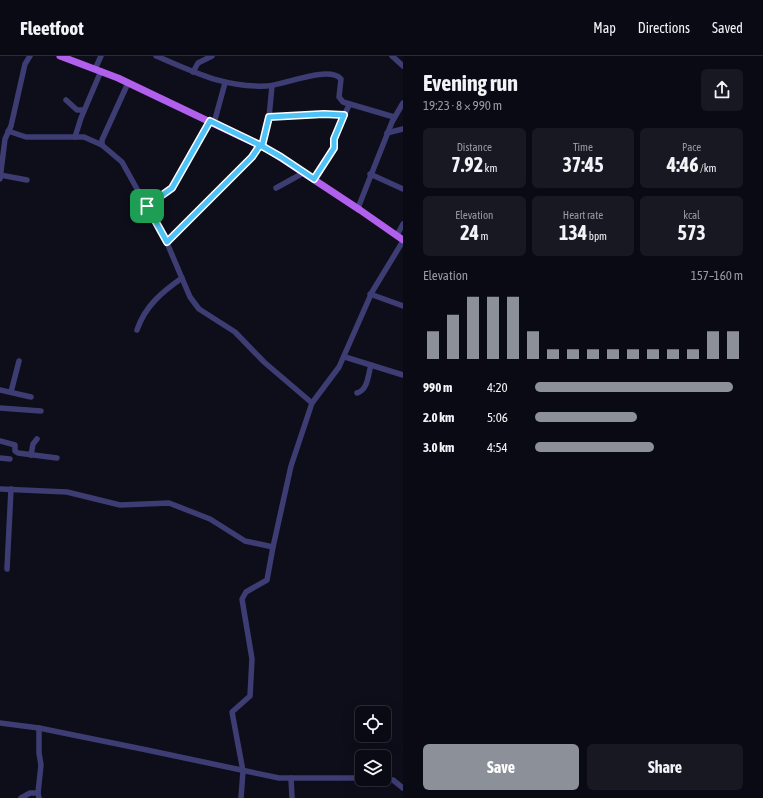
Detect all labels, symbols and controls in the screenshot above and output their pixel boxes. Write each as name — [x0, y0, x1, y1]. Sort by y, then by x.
text: Fleetfoot — [20, 17, 84, 39]
text: Map — [593, 20, 616, 36]
text: Directions — [638, 20, 690, 36]
text: Saved — [712, 20, 743, 36]
button: share — [701, 69, 743, 111]
text: Evening run — [423, 70, 518, 96]
text: 19:23 · 8 × 990 m — [423, 98, 502, 113]
text: Distance — [457, 141, 492, 153]
text: Time — [573, 141, 593, 153]
text: Pace — [682, 141, 701, 153]
text: 7.92 — [451, 153, 483, 176]
text: 37:45 — [562, 153, 604, 176]
text: 4:46 — [667, 153, 699, 176]
text: km — [483, 162, 497, 174]
text: /km — [699, 162, 717, 174]
pin — [130, 189, 164, 223]
icon: arrive — [136, 195, 158, 217]
text: Elevation — [455, 209, 493, 221]
text: Heart rate — [563, 209, 603, 221]
text: kcal — [683, 209, 700, 221]
text: 24 — [460, 221, 479, 244]
text: 134 — [559, 221, 587, 244]
text: 573 — [678, 221, 706, 244]
text: m — [479, 230, 488, 242]
text: bpm — [587, 230, 607, 242]
text: Elevation — [423, 268, 468, 283]
text: 157–160 m — [691, 268, 743, 283]
text: 990 m — [423, 380, 452, 395]
text: 4:20 — [487, 380, 508, 395]
text: 2.0 km — [423, 410, 454, 425]
text: 5:06 — [487, 410, 508, 425]
text: 3.0 km — [423, 440, 454, 455]
text: 4:54 — [487, 440, 508, 455]
map controls — [355, 706, 391, 786]
button: locate — [355, 706, 391, 742]
button: Save — [423, 744, 579, 790]
button: Share — [587, 744, 743, 790]
button: layers — [355, 750, 391, 786]

